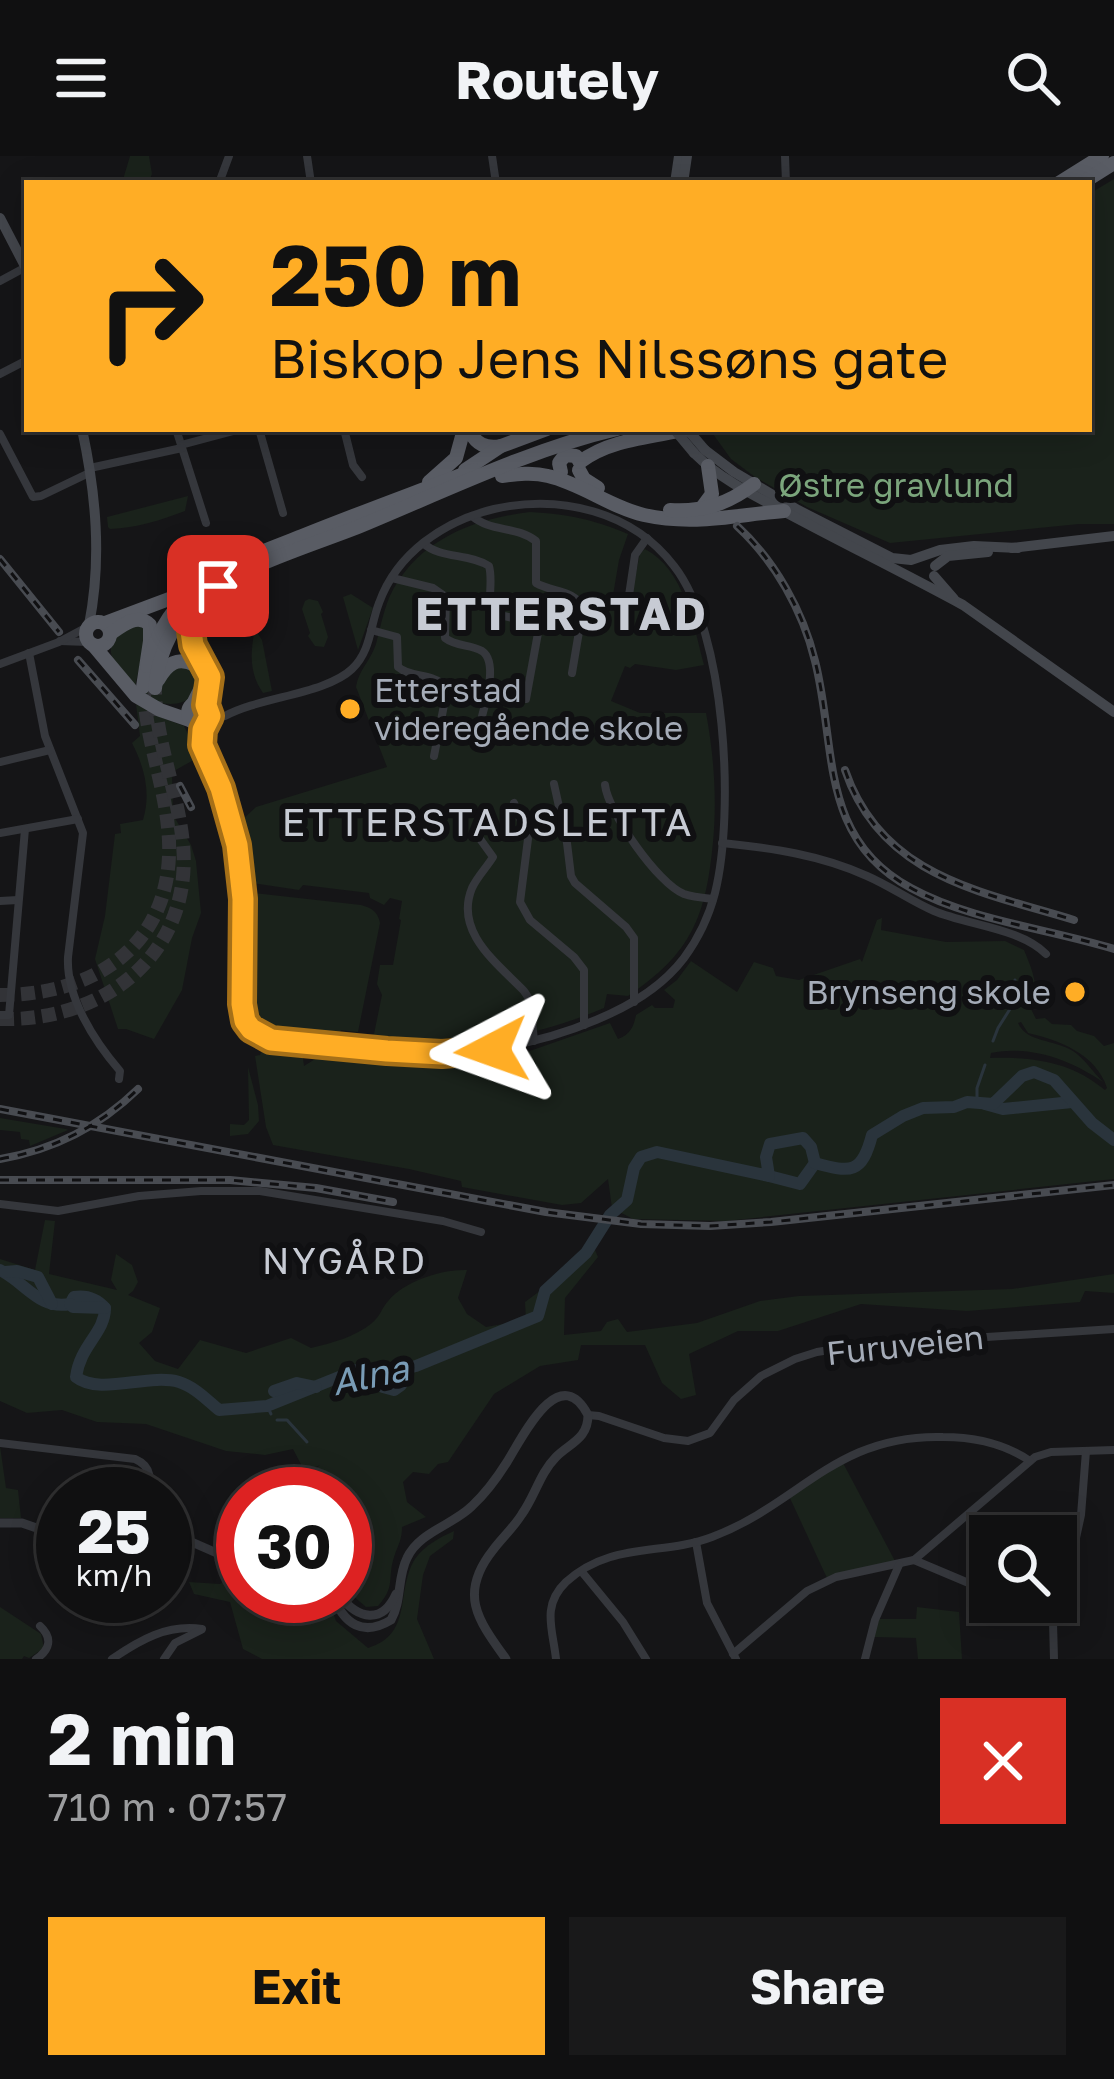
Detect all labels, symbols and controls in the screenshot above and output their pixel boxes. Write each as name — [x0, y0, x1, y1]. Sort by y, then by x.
icon: menu — [48, 45, 114, 111]
icon: search — [1000, 45, 1066, 111]
text: Routely — [455, 46, 659, 111]
text: 250 m — [270, 224, 522, 324]
icon: right — [72, 228, 228, 384]
text: Biskop Jens Nilssøns gate — [270, 325, 948, 390]
park label: Østre gravlund — [778, 465, 1014, 504]
pin — [167, 535, 269, 637]
icon: arrive — [185, 553, 251, 619]
district label: ETTERSTAD — [415, 586, 709, 640]
place label: Etterstad videregående skole — [374, 670, 683, 747]
marker: Etterstad videregående skole — [337, 696, 363, 722]
district label: ETTERSTADSLETTA — [282, 798, 694, 845]
place label: Brynseng skole — [806, 972, 1051, 1011]
marker: Brynseng skole — [1062, 979, 1088, 1005]
position arrow — [429, 987, 555, 1113]
district label: NYGÅRD — [262, 1238, 428, 1282]
street label: Furuveien — [824, 1317, 985, 1372]
water label: Alna — [328, 1345, 414, 1404]
speed limit sign: 30 — [216, 1467, 372, 1623]
text: 25 — [77, 1494, 151, 1566]
map controls — [969, 1515, 1077, 1623]
button: search — [969, 1515, 1077, 1623]
text: km/h — [76, 1557, 152, 1593]
text: 2 min — [48, 1694, 236, 1781]
button: close — [940, 1698, 1066, 1824]
text: 710 m · 07:57 — [48, 1783, 287, 1830]
button: Exit — [48, 1917, 545, 2055]
button: Share — [569, 1917, 1066, 2055]

